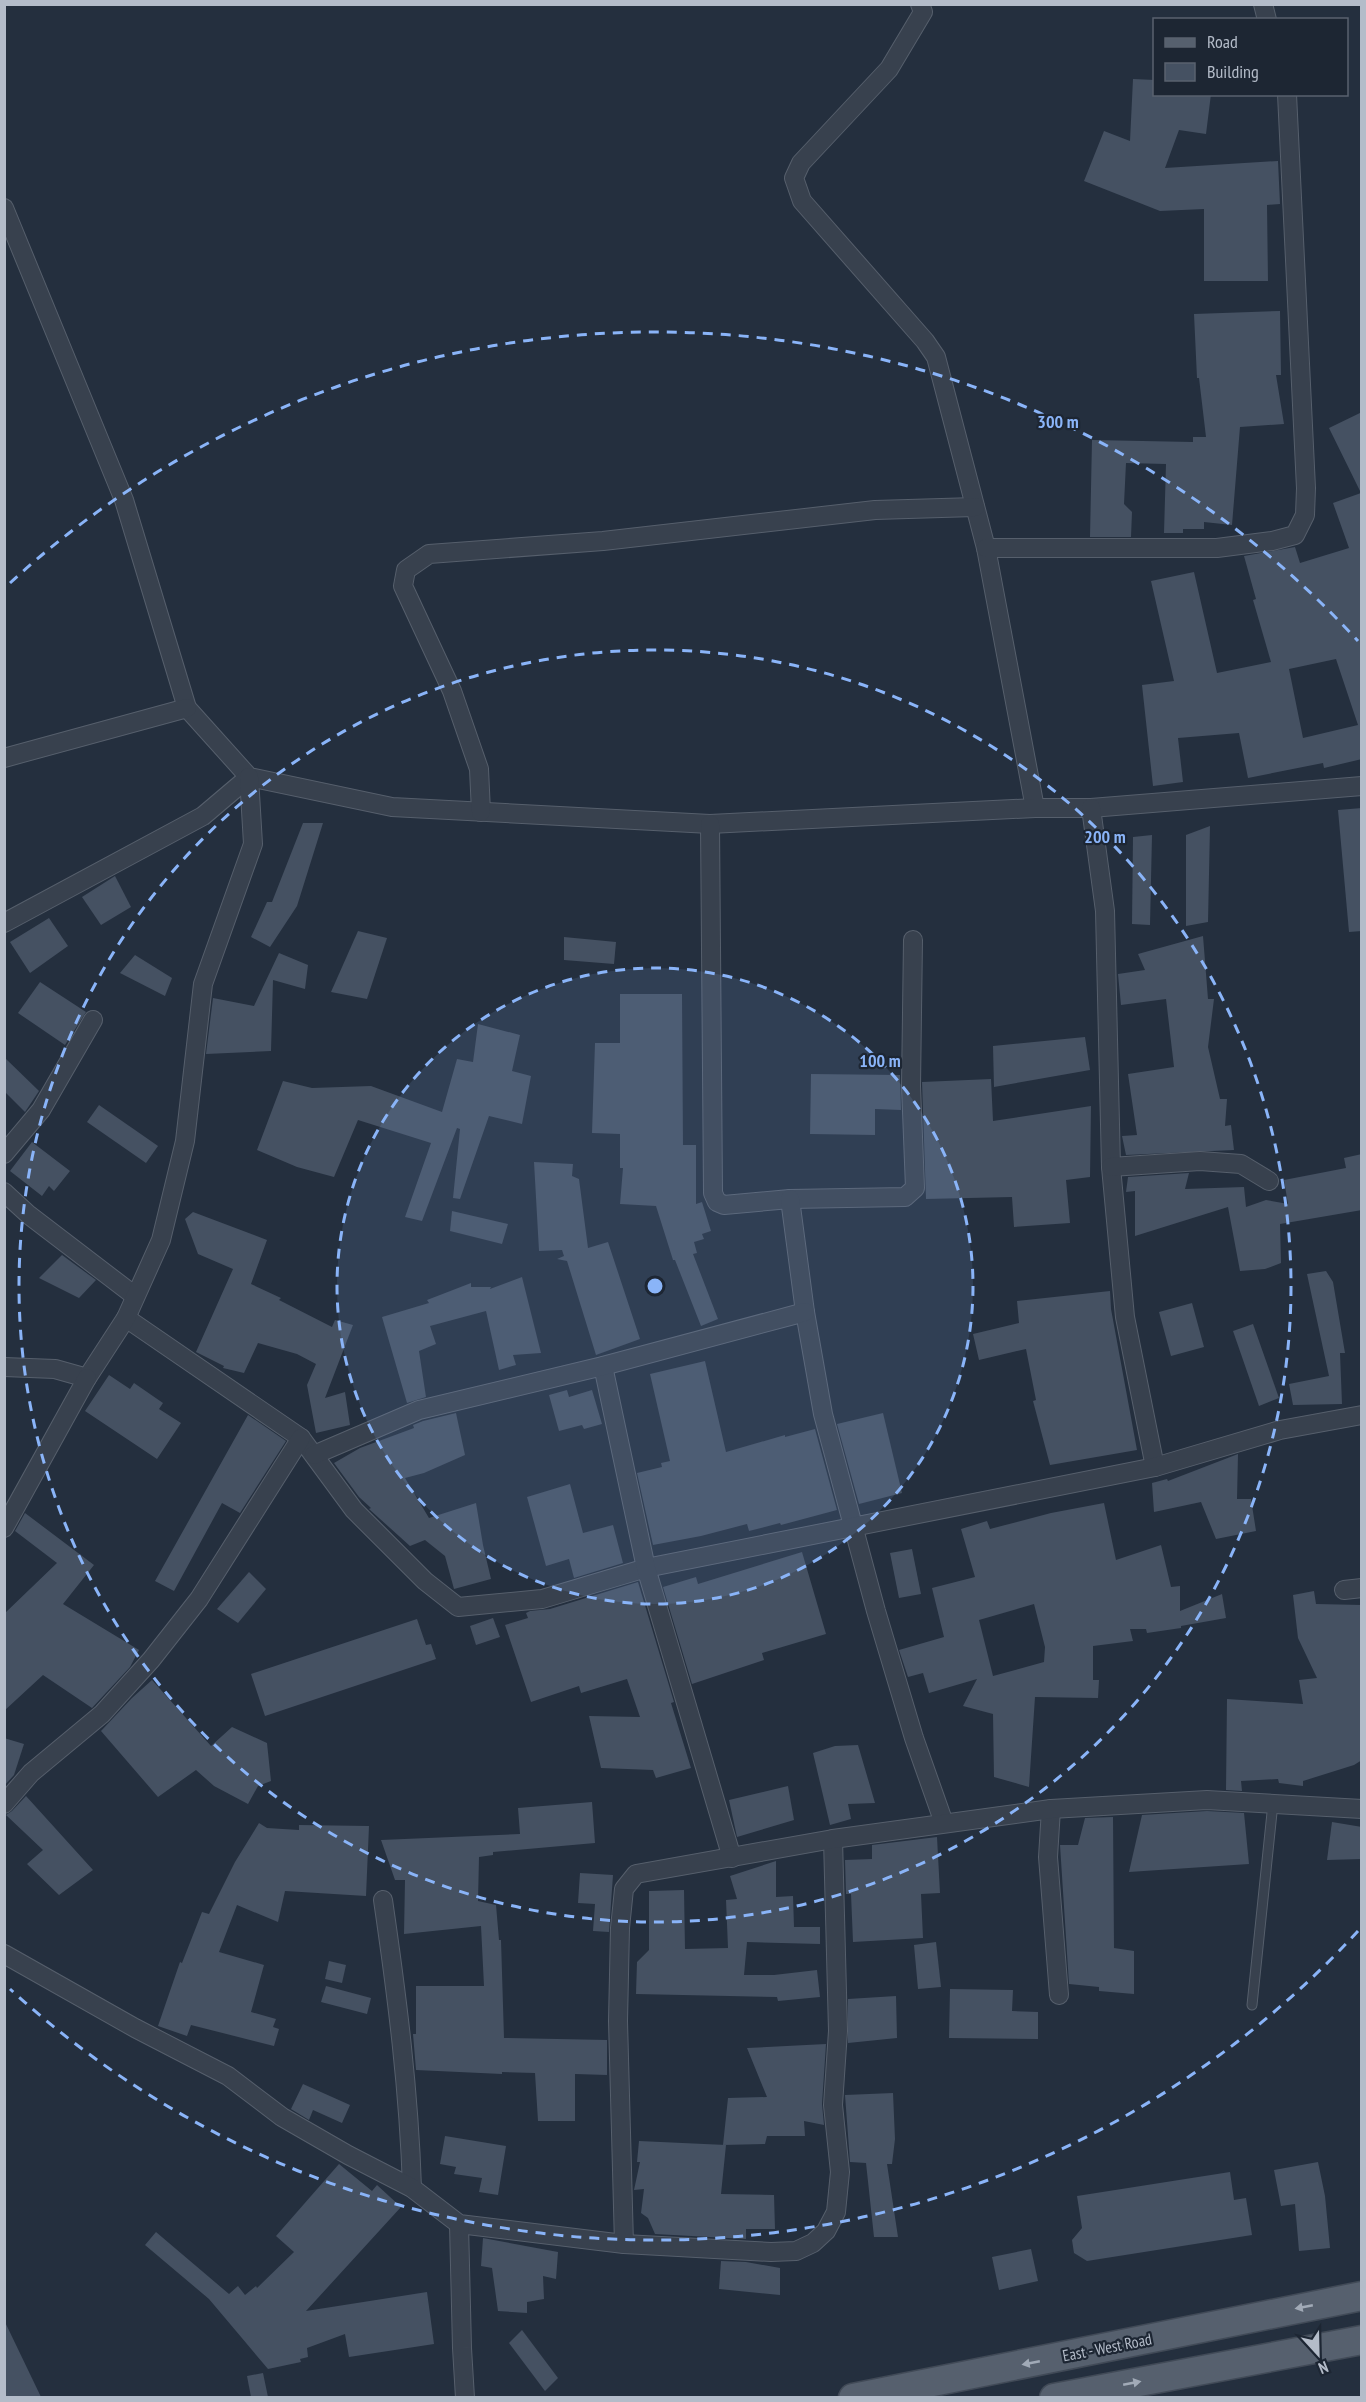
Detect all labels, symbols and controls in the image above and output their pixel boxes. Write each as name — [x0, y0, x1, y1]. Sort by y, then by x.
legend — [1153, 18, 1348, 96]
text: Road — [1207, 30, 1238, 53]
text: Building — [1207, 60, 1259, 83]
text: 300 m — [1037, 410, 1079, 433]
text: 200 m — [1084, 825, 1126, 848]
text: 100 m — [859, 1049, 901, 1072]
centre of rings — [645, 1276, 665, 1296]
one-way arrow — [1294, 2303, 1313, 2312]
north arrow — [1288, 2324, 1348, 2384]
street label: East - West Road — [1061, 2329, 1153, 2365]
text: N — [1316, 2357, 1331, 2379]
one-way arrow — [1021, 2359, 1040, 2368]
one-way arrow — [1122, 2378, 1141, 2387]

